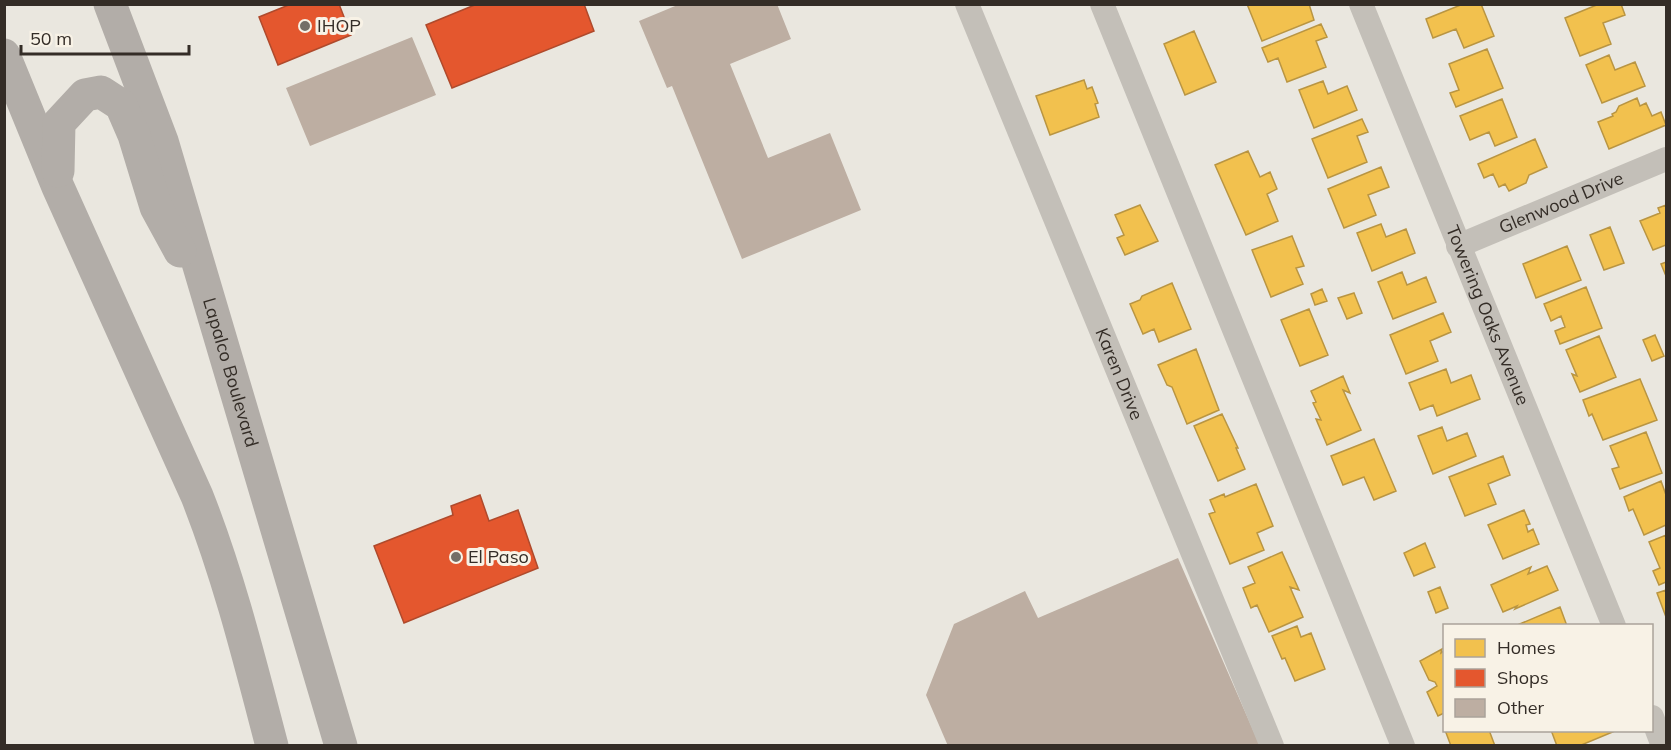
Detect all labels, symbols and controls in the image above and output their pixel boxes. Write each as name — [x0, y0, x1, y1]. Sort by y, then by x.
place label: IHOP — [317, 14, 361, 37]
scale bar — [21, 18, 189, 56]
marker: IHOP — [298, 19, 312, 33]
text: 50 m — [30, 27, 72, 50]
street label: Glenwood Drive — [1495, 166, 1627, 239]
street label: Towering Oaks Avenue — [1441, 222, 1535, 408]
street label: Lapalco Boulevard — [198, 295, 264, 450]
street label: Karen Drive — [1090, 324, 1149, 423]
place label: El Paso — [468, 545, 529, 568]
marker: El Paso — [449, 550, 463, 564]
legend — [1443, 624, 1653, 732]
text: Homes — [1497, 636, 1556, 659]
text: Shops — [1497, 666, 1549, 689]
text: Other — [1497, 696, 1545, 719]

